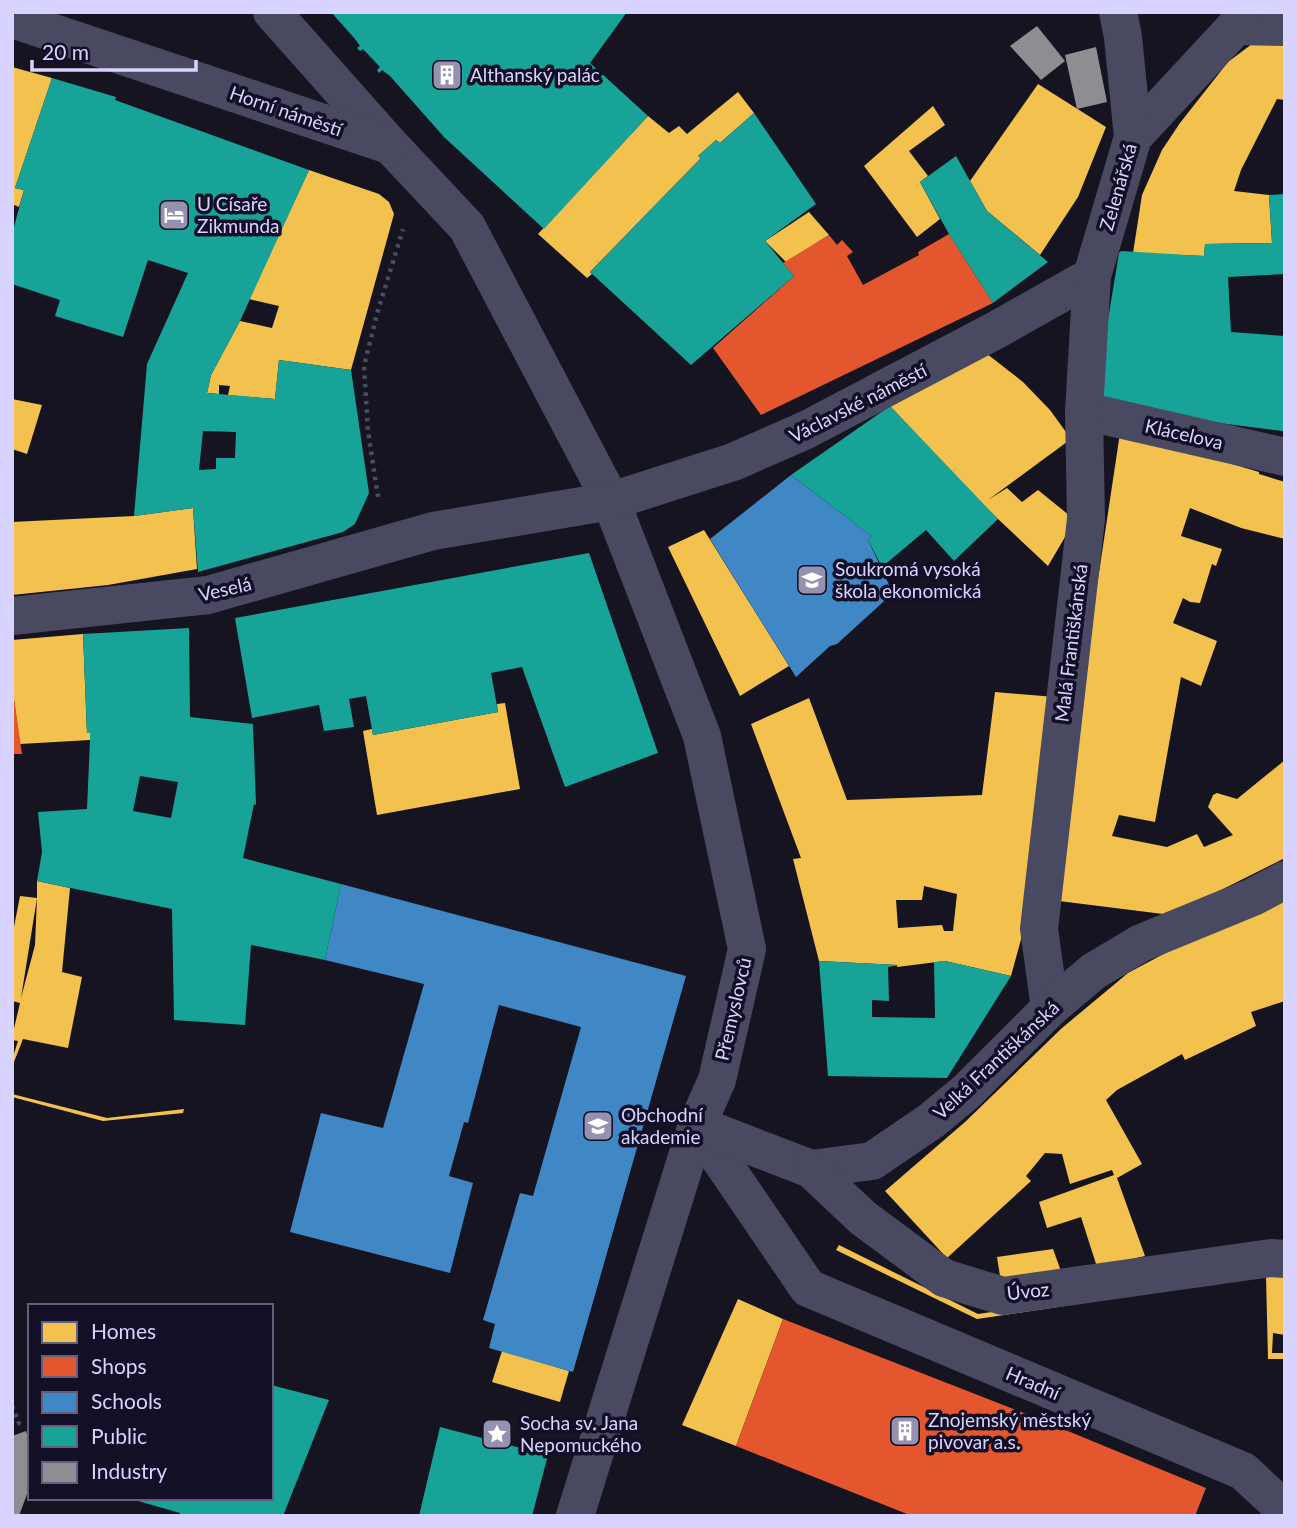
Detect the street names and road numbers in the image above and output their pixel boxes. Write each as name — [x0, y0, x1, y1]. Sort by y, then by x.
street label: Horní náměstí — [227, 81, 347, 141]
street label: Zelenářská — [1094, 141, 1141, 233]
street label: Václavské náměstí — [785, 357, 932, 447]
street label: Klácelova — [1143, 413, 1225, 454]
street label: Malá Františkánská — [1049, 563, 1092, 723]
street label: Veselá — [196, 571, 254, 606]
street label: Přemyslovců — [709, 955, 756, 1063]
street label: Velká Františkánská — [928, 995, 1063, 1124]
street label: Úvoz — [1006, 1277, 1050, 1304]
street label: Hradní — [1003, 1361, 1065, 1405]

